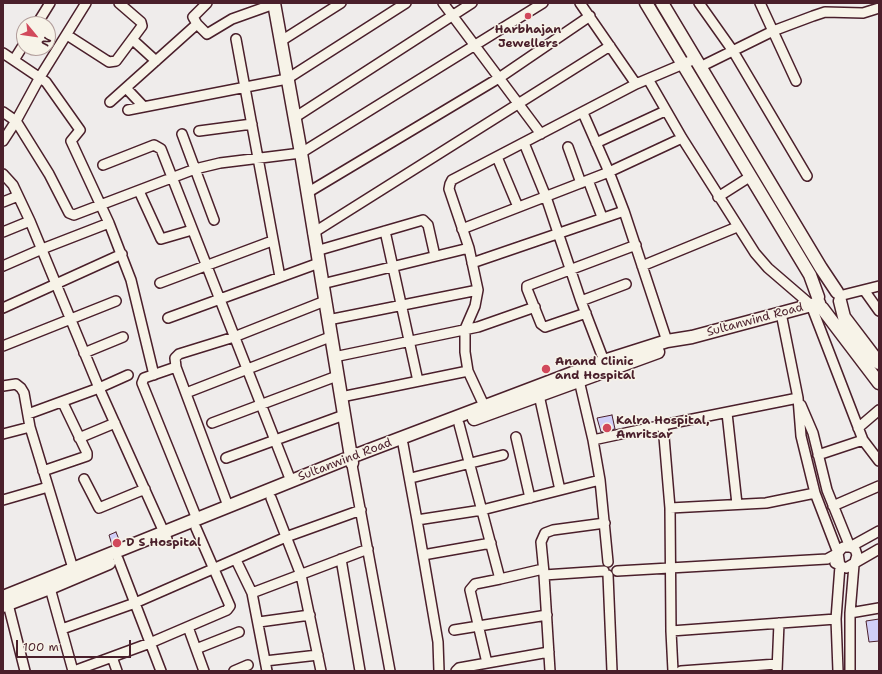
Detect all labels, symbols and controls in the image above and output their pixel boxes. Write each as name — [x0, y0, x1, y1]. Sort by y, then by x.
marker: Harbhajan Jewellers — [523, 11, 533, 21]
north arrow — [16, 16, 56, 56]
place label: Harbhajan Jewellers — [495, 23, 561, 51]
text: N — [37, 34, 55, 49]
street label: Sultanwind Road — [705, 300, 805, 340]
place label: Anand Clinic and Hospital — [555, 355, 635, 383]
marker: Anand Clinic and Hospital — [540, 363, 552, 375]
place label: Kalra Hospital, Amritsar — [616, 414, 710, 442]
marker: Kalra Hospital, Amritsar — [601, 422, 613, 434]
street label: Sultanwind Road — [296, 435, 394, 485]
place label: D S Hospital — [126, 536, 201, 550]
marker: D S Hospital — [111, 537, 123, 549]
scale bar — [18, 632, 133, 658]
text: 100 m — [23, 639, 59, 655]

